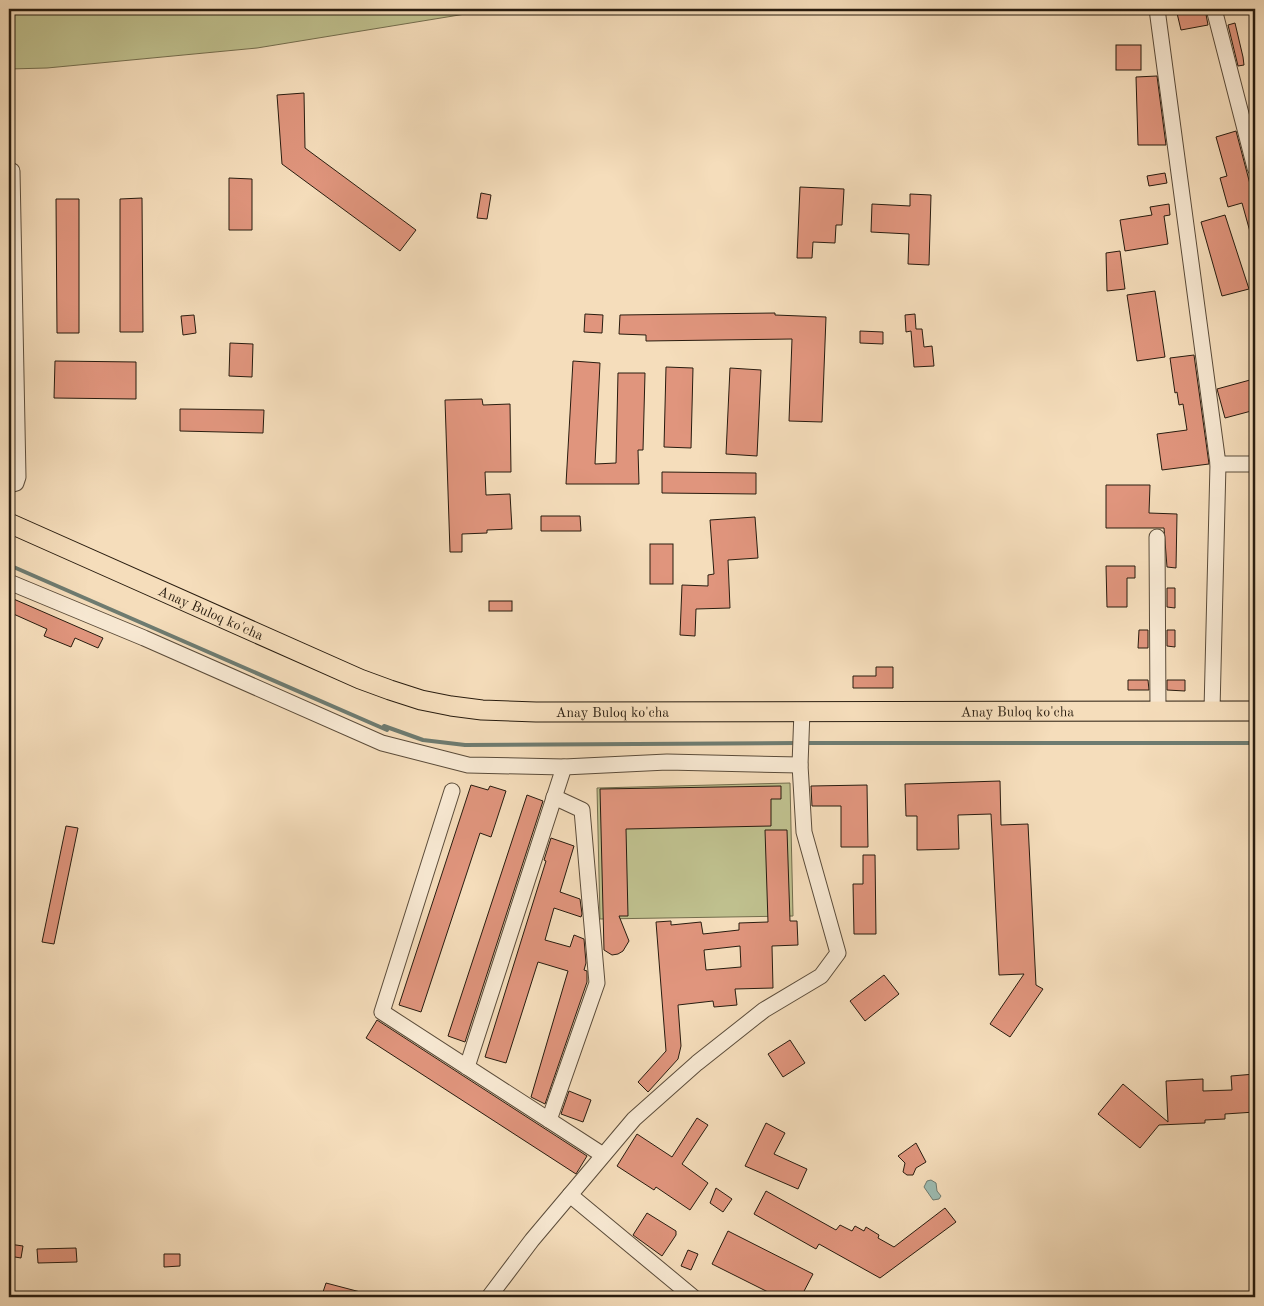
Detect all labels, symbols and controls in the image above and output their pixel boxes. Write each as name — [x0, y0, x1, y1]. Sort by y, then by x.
street label: Anay Buloq ko'cha — [156, 584, 265, 643]
street label: Anay Buloq ko'cha — [961, 705, 1074, 719]
street label: Anay Buloq ko'cha — [556, 706, 669, 720]

